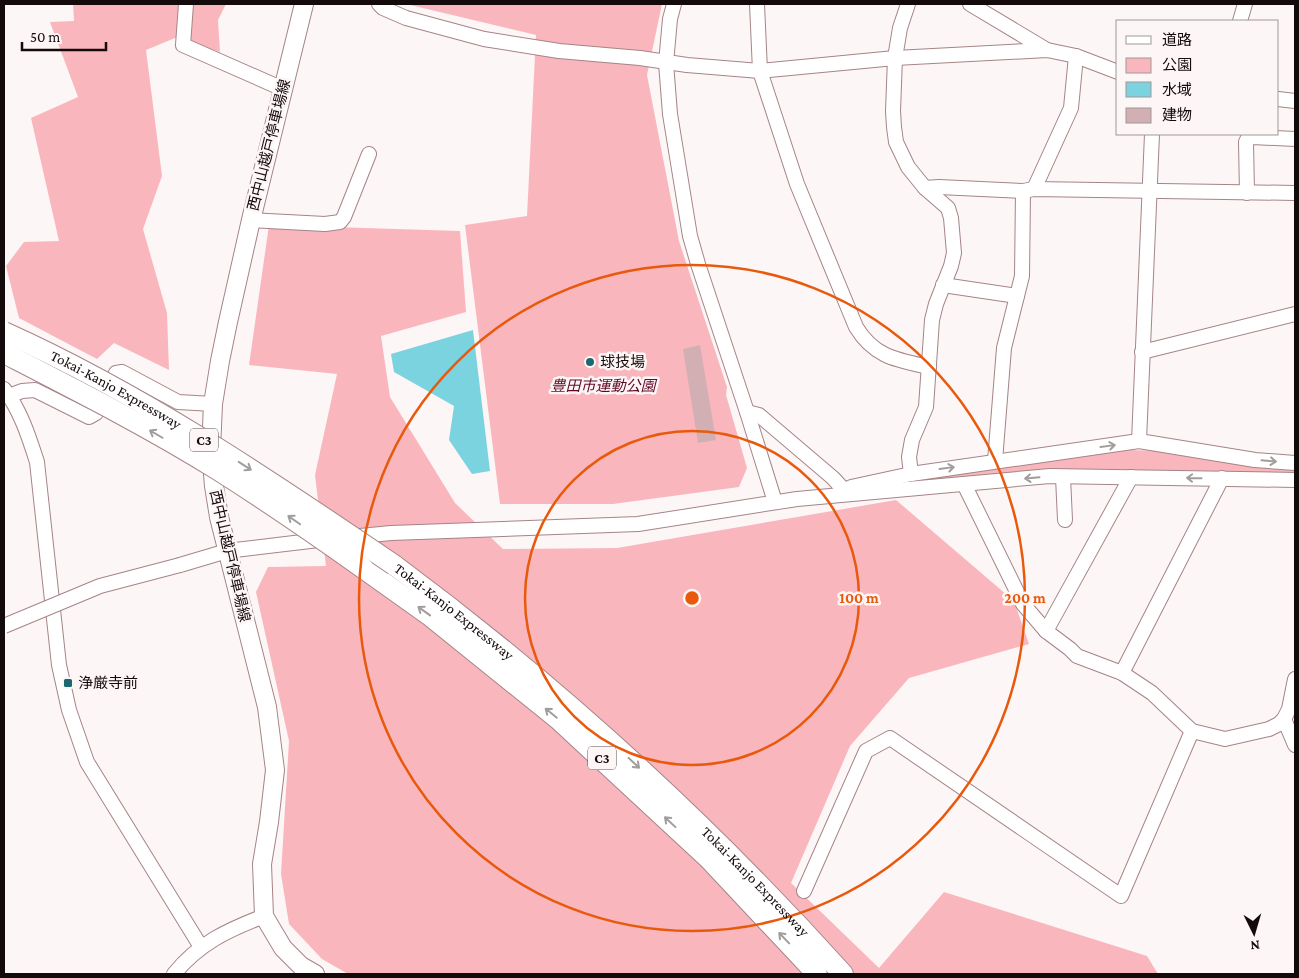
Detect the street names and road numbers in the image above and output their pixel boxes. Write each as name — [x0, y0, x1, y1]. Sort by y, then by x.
street label: 西中山越戸停車場線 — [245, 78, 293, 212]
street label: Tokai-Kanjo Expressway — [48, 347, 184, 433]
road number: C3 — [190, 428, 218, 452]
street label: 西中山越戸停車場線 — [207, 488, 253, 624]
street label: Tokai-Kanjo Expressway — [391, 560, 517, 664]
road number: C3 — [588, 746, 616, 770]
street label: Tokai-Kanjo Expressway — [698, 824, 812, 940]

